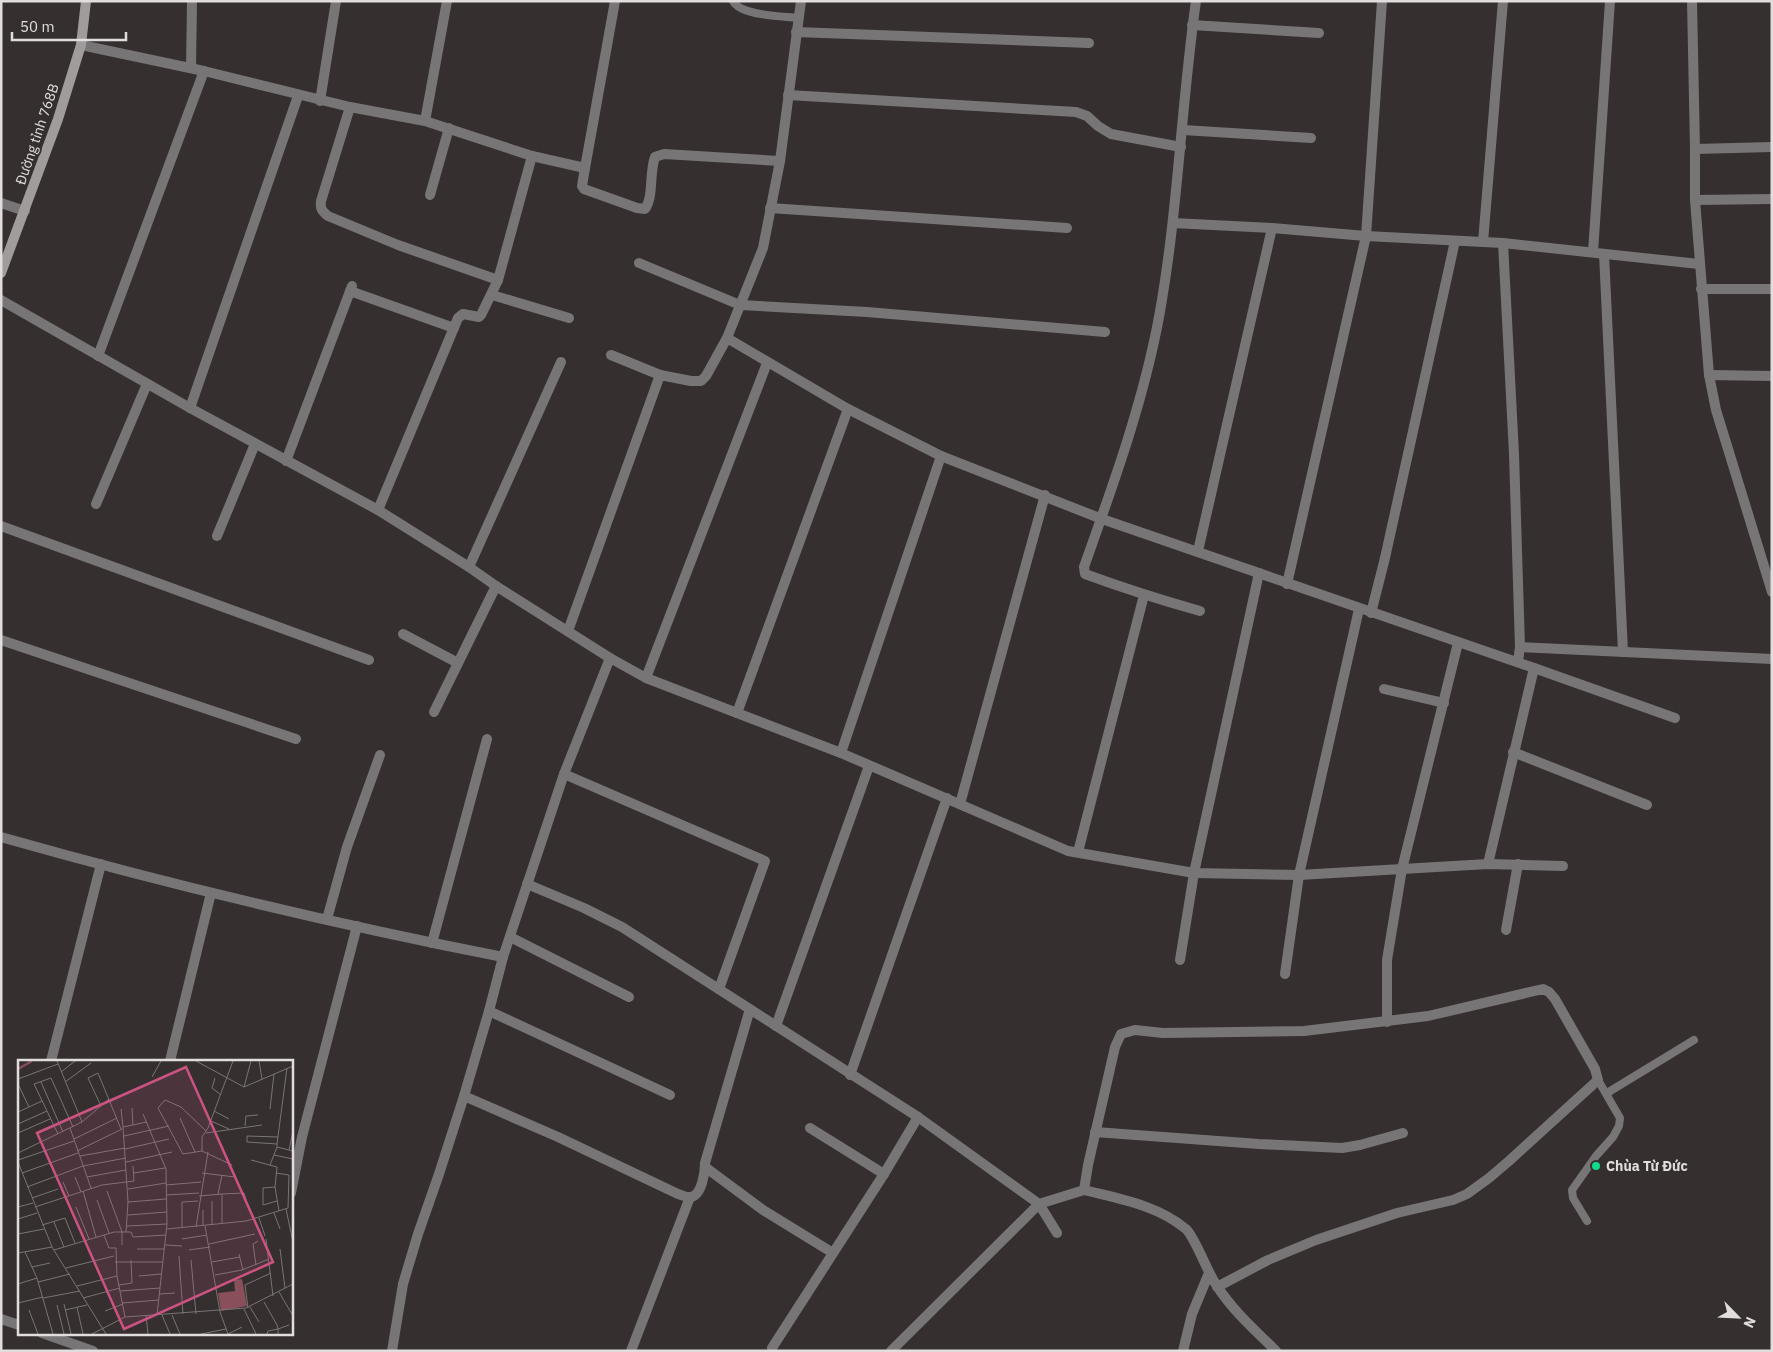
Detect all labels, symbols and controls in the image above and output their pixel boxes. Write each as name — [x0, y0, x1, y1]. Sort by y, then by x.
scale bar — [12, 10, 126, 42]
text: 50 m — [20, 17, 55, 36]
street label: Đường tỉnh 768B — [11, 81, 63, 187]
inset map — [18, 1060, 292, 1334]
place label: Chùa Từ Đức — [1606, 1157, 1688, 1175]
marker: Chùa Từ Đức — [1590, 1160, 1602, 1172]
north arrow — [1713, 1292, 1763, 1342]
text: N — [1740, 1314, 1760, 1331]

